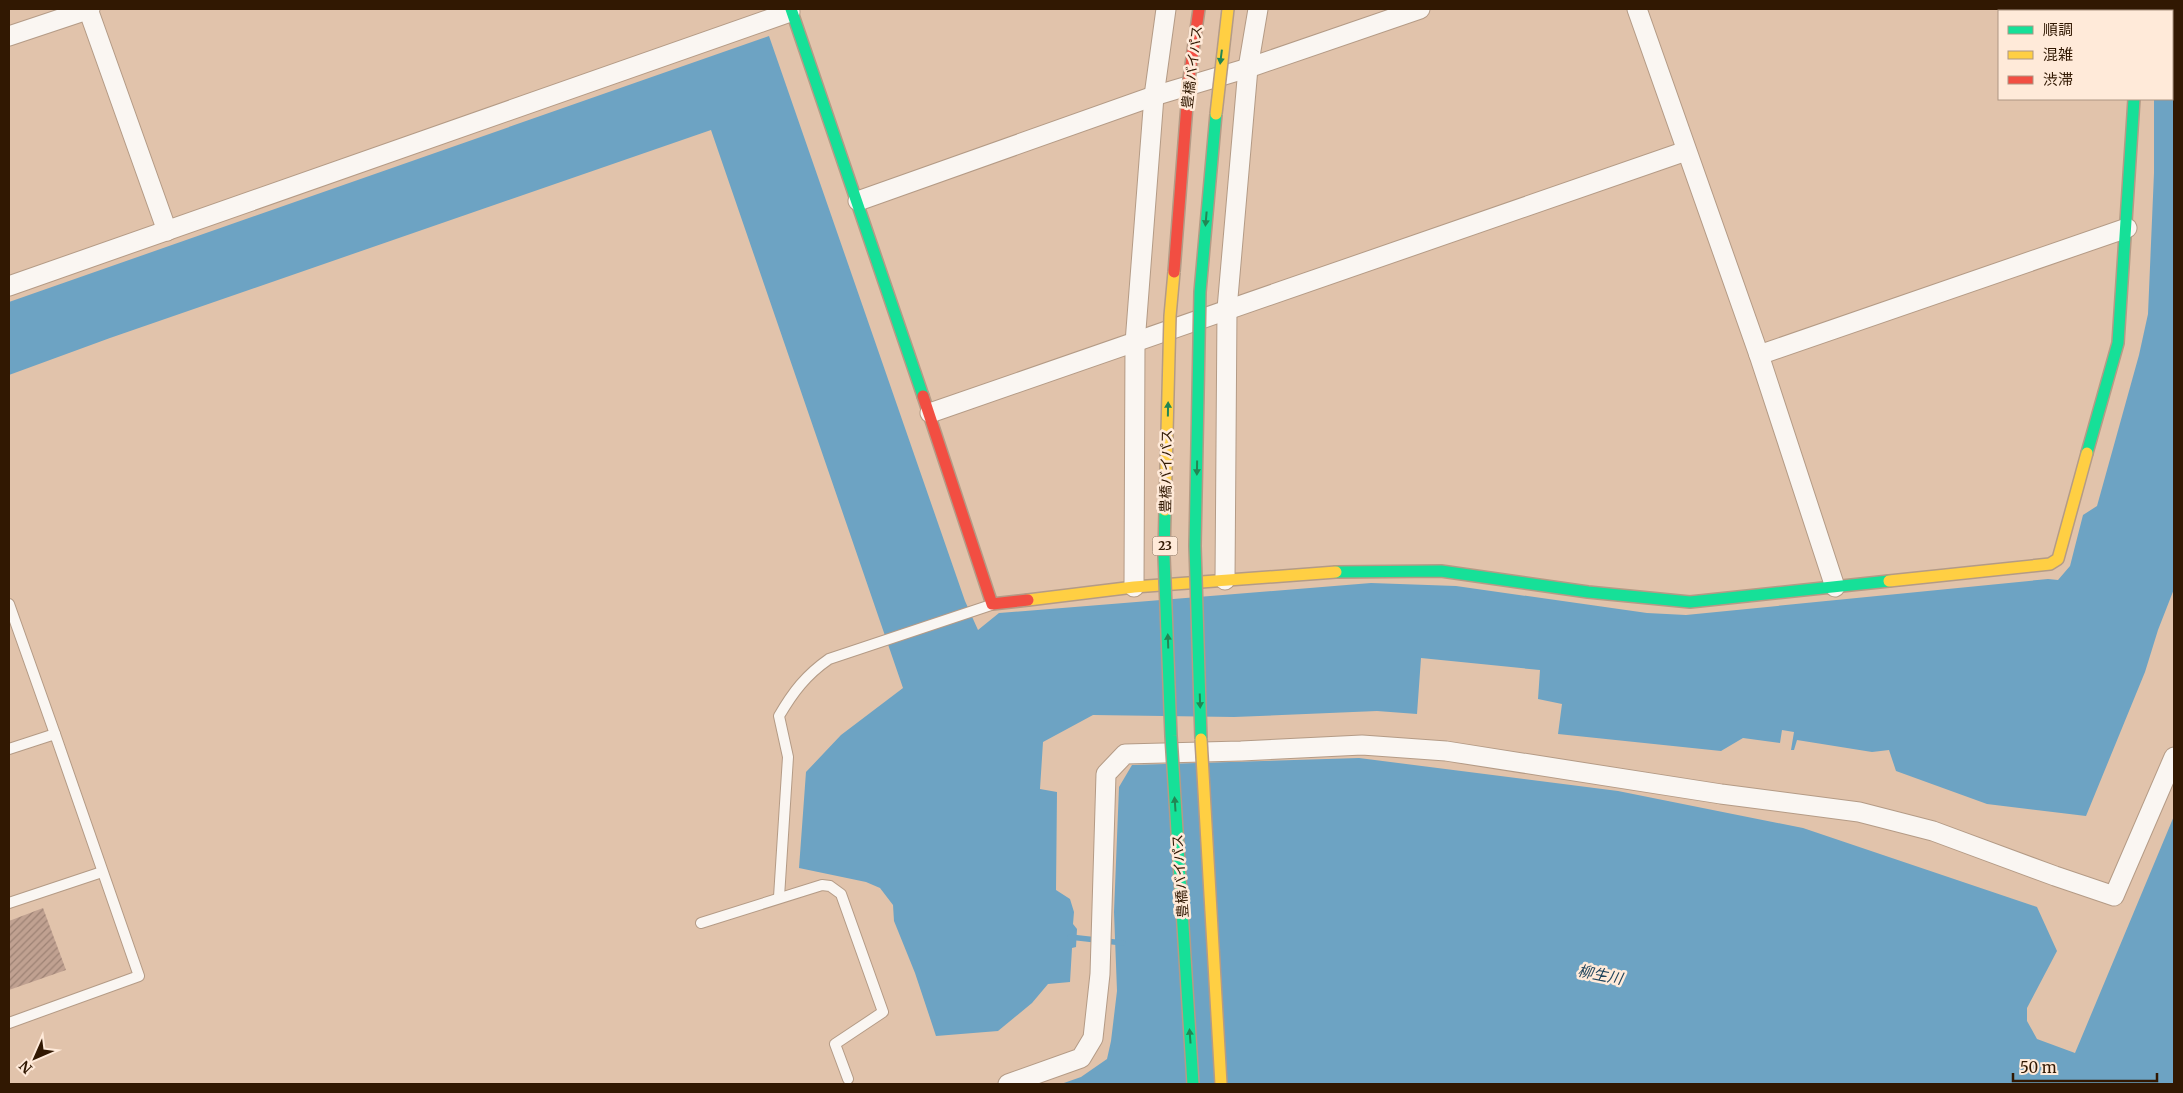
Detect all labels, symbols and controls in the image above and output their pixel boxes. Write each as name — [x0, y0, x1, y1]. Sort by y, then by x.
legend — [1998, 10, 2173, 100]
text: 順調 — [2043, 20, 2073, 39]
street label: 豊橋バイパス — [1178, 24, 1206, 110]
text: 混雑 — [2043, 45, 2073, 64]
one-way arrow — [1217, 49, 1225, 65]
text: 渋滞 — [2043, 70, 2073, 89]
one-way arrow — [1202, 211, 1210, 227]
one-way arrow — [1164, 401, 1172, 417]
street label: 豊橋バイパス — [1156, 429, 1176, 513]
one-way arrow — [1192, 461, 1200, 477]
road number: 23 — [1152, 536, 1178, 556]
one-way arrow — [1163, 633, 1171, 649]
one-way arrow — [1196, 693, 1204, 709]
one-way arrow — [1171, 795, 1179, 811]
street label: 豊橋バイパス — [1168, 834, 1192, 918]
water label: 柳生川 — [1576, 961, 1626, 989]
one-way arrow — [1185, 1027, 1193, 1043]
north arrow — [10, 1033, 60, 1083]
scale bar — [2013, 1050, 2157, 1082]
text: N — [16, 1057, 36, 1077]
text: 50 m — [2020, 1058, 2057, 1077]

